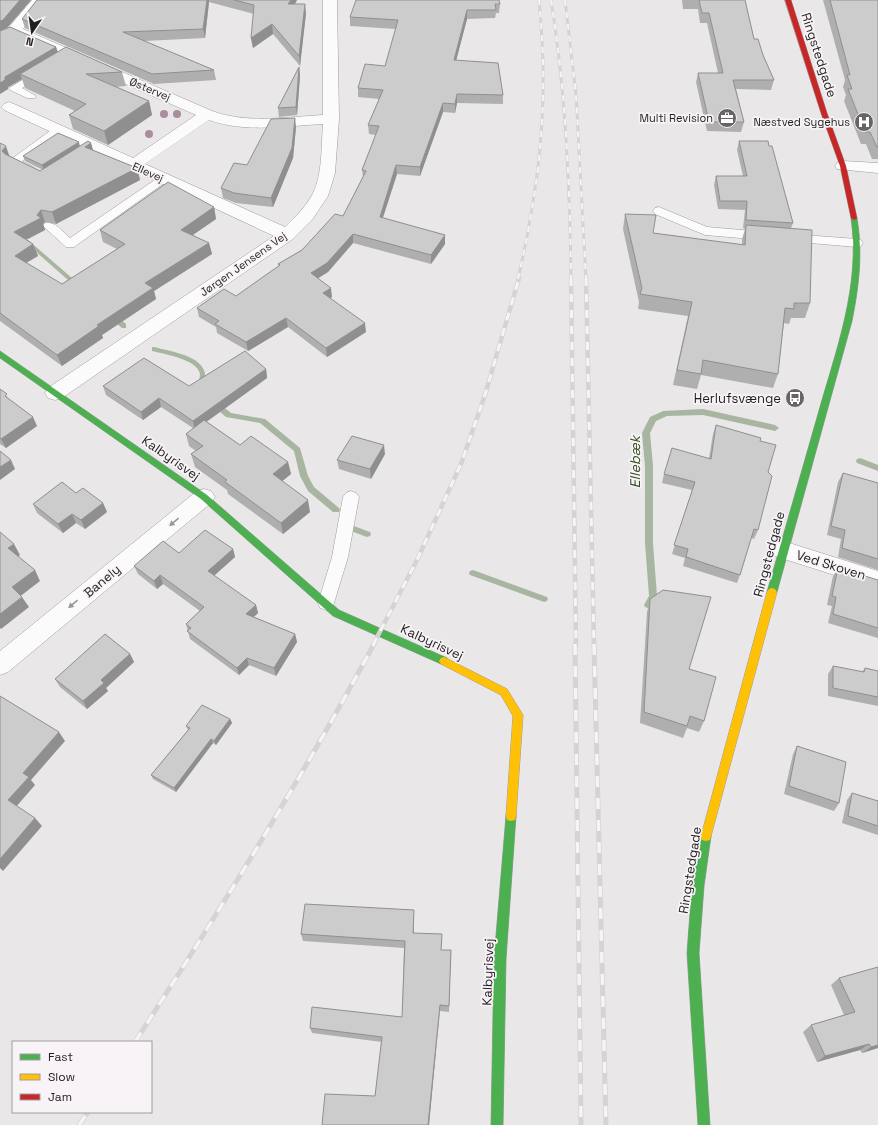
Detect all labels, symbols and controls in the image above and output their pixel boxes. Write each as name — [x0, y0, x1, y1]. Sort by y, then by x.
street label: Ringstedgade — [797, 11, 841, 99]
north arrow — [12, 12, 52, 52]
text: N — [25, 34, 35, 49]
street label: Østervej — [127, 74, 173, 104]
office icon: Multi Revision — [716, 107, 738, 129]
place label: Multi Revision — [640, 111, 713, 125]
hospital icon: Næstved Sygehus — [853, 111, 875, 133]
place label: Næstved Sygehus — [753, 115, 850, 129]
street label: Ellevej — [130, 159, 166, 185]
street label: Jørgen Jensens Vej — [197, 229, 289, 299]
bus stop icon: Herlufsvænge — [784, 387, 806, 409]
place label: Herlufsvænge — [694, 390, 781, 407]
street label: Kalbyrisvej — [139, 432, 203, 484]
water label: Ellebæk — [626, 434, 644, 488]
street label: Ringstedgade — [749, 509, 789, 599]
one-way arrow — [168, 517, 179, 526]
street label: Ved Skoven — [794, 546, 868, 584]
street label: Banely — [80, 561, 124, 601]
one-way arrow — [68, 600, 79, 609]
street label: Kalbyrisvej — [398, 620, 466, 664]
street label: Ringstedgade — [675, 825, 705, 915]
street label: Kalbyrisvej — [478, 938, 498, 1006]
legend — [12, 1041, 152, 1113]
text: Fast — [48, 1049, 73, 1065]
text: Slow — [48, 1069, 75, 1085]
text: Jam — [48, 1089, 72, 1105]

